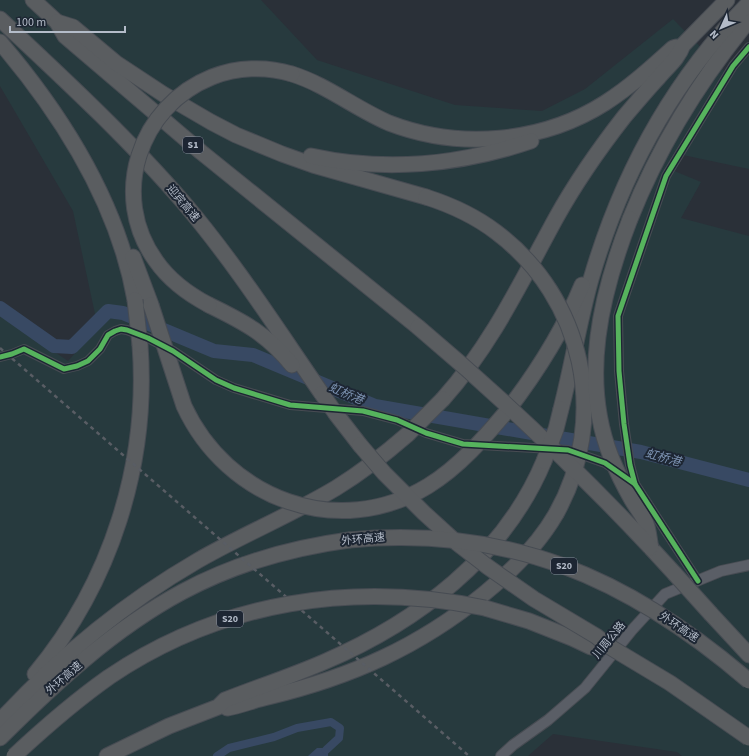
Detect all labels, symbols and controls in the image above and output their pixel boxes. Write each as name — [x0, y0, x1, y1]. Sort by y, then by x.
scale bar — [10, 8, 125, 34]
north arrow — [701, 8, 741, 48]
text: 100 m — [16, 14, 46, 31]
text: N — [706, 27, 722, 42]
road number: S1 — [183, 137, 203, 153]
street label: 迎宾高速 — [163, 181, 203, 225]
water label: 虹桥港 — [326, 379, 368, 410]
water label: 虹桥港 — [643, 445, 685, 471]
street label: 外环高速 — [340, 530, 386, 548]
road number: S20 — [551, 558, 577, 574]
street label: 外环高速 — [657, 608, 701, 646]
road number: S20 — [217, 611, 243, 627]
street label: 川周公路 — [589, 618, 629, 662]
street label: 外环高速 — [42, 658, 86, 698]

